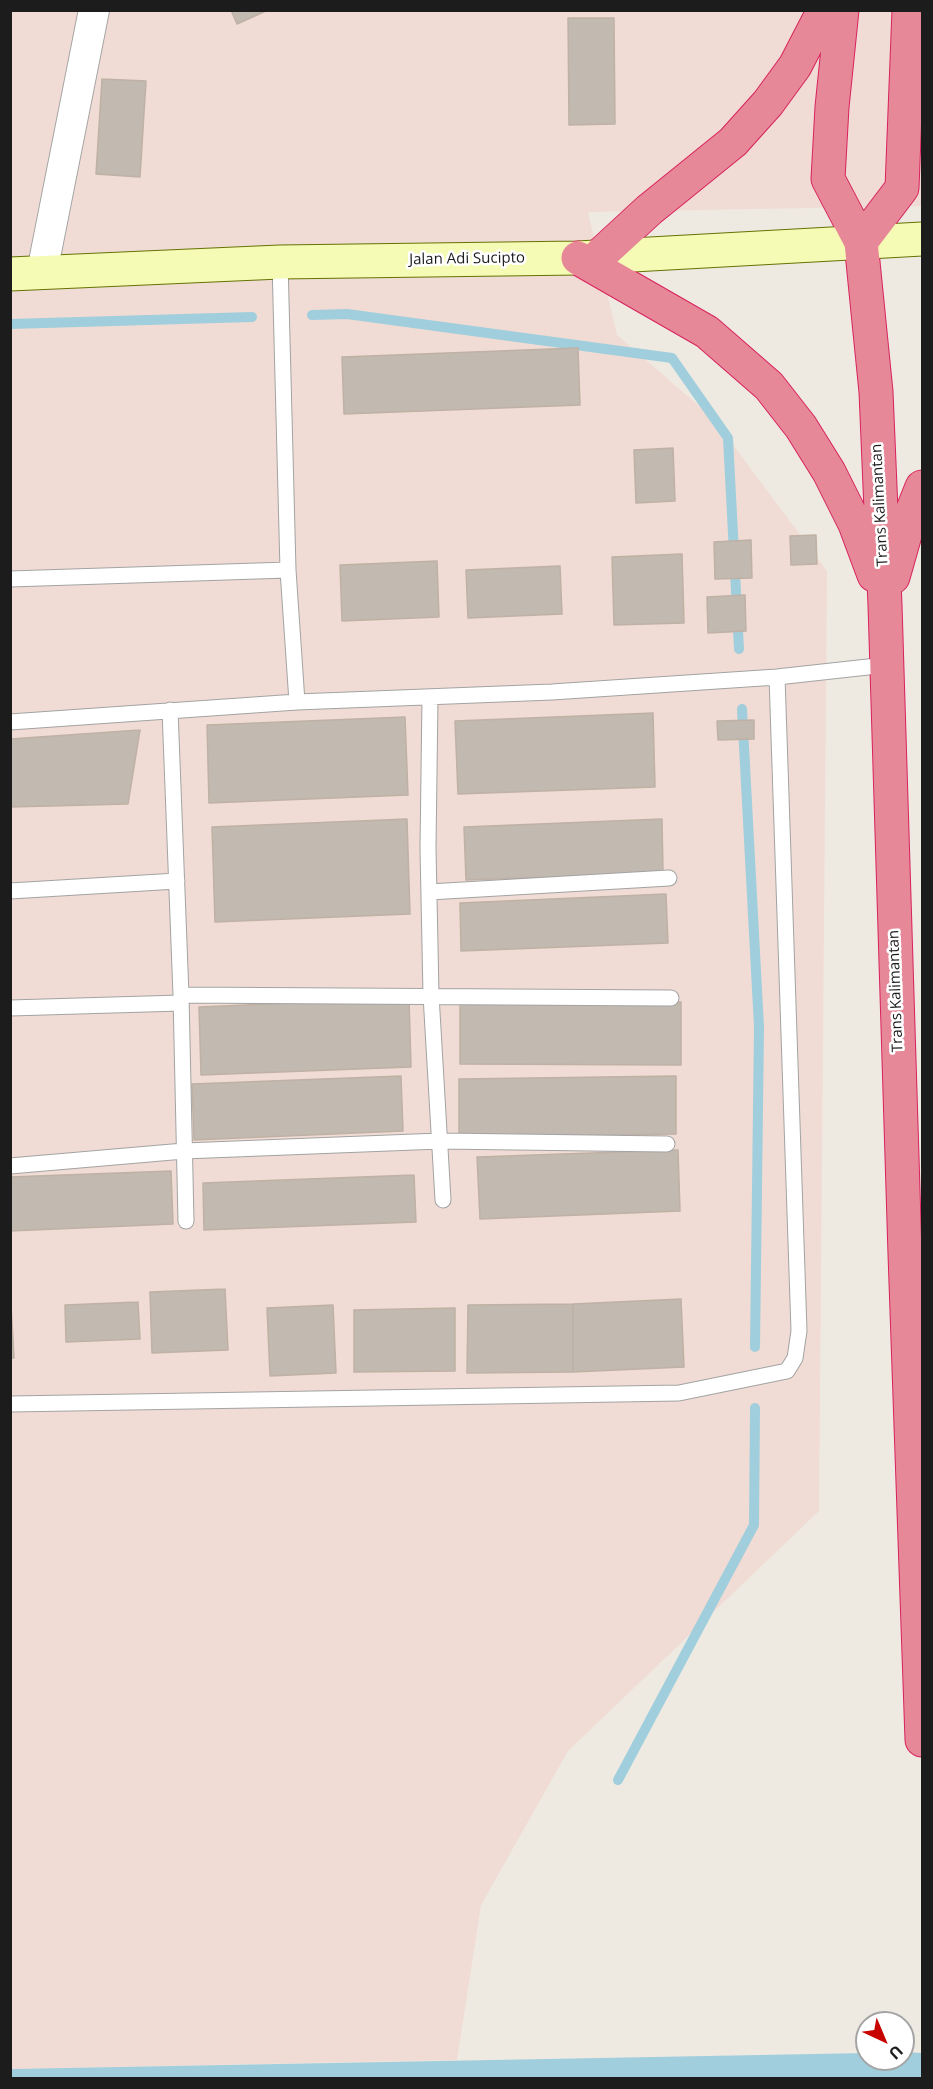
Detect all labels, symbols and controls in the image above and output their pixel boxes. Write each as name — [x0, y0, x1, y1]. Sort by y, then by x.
street label: Jalan Adi Sucipto — [409, 249, 525, 269]
street label: Trans Kalimantan — [868, 443, 892, 567]
street label: Trans Kalimantan — [885, 930, 907, 1052]
north arrow — [855, 2011, 915, 2071]
text: U — [884, 2040, 908, 2065]

